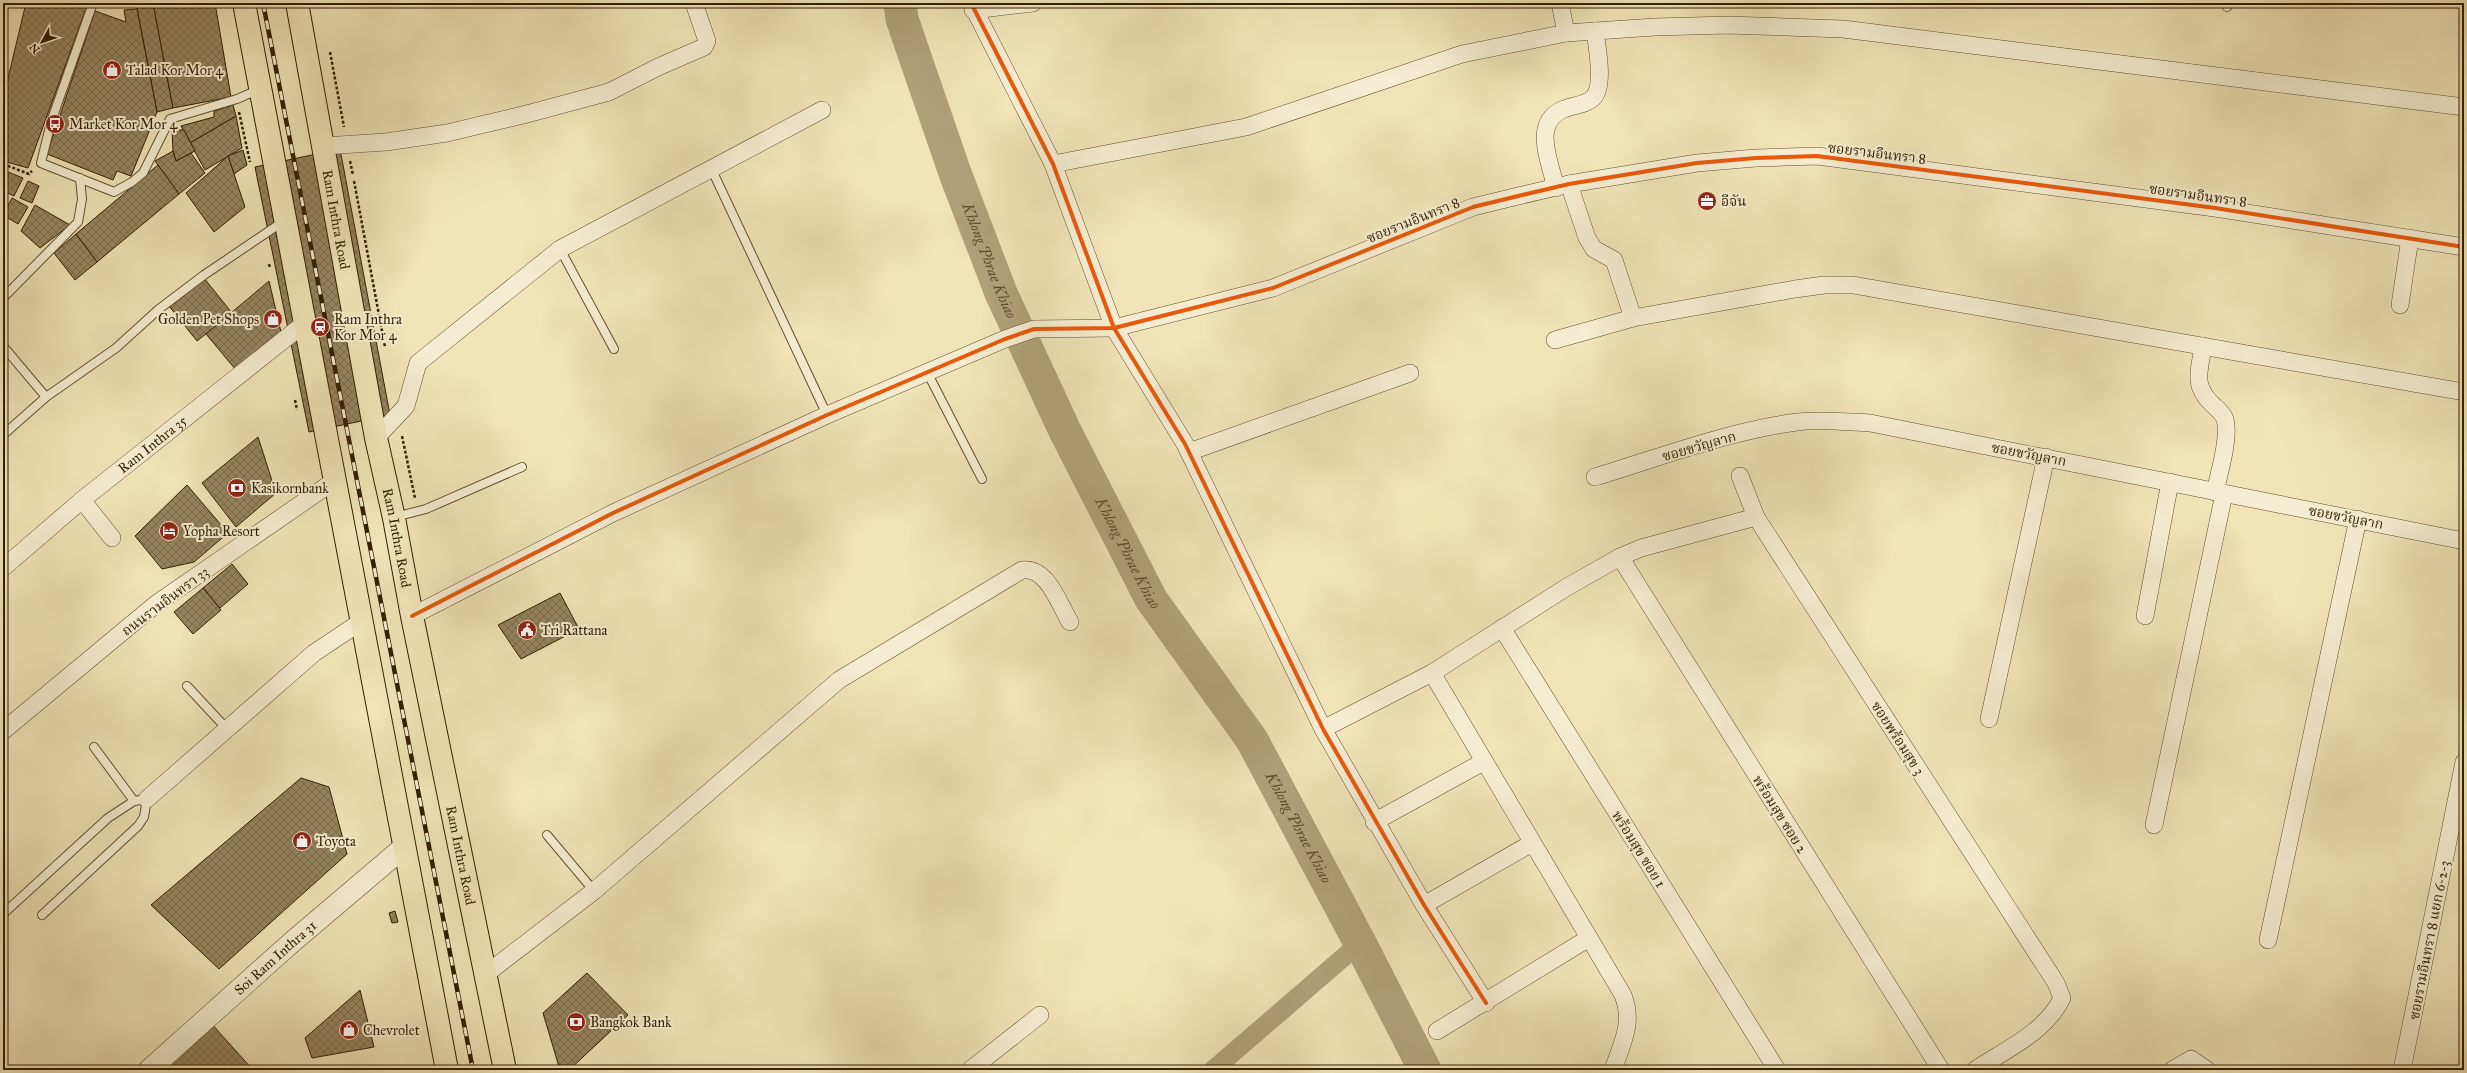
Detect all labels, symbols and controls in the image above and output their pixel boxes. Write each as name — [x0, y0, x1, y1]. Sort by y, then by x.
north arrow — [22, 22, 62, 62]
text: N — [26, 40, 43, 56]
shop icon: Talad Kor Mor 4 — [101, 59, 123, 81]
place label: Talad Kor Mor 4 — [126, 62, 224, 79]
bus stop icon: Market Kor Mor 4 — [44, 113, 66, 135]
place label: Market Kor Mor 4 — [69, 116, 178, 133]
street label: ซอยรามอินทรา 8 — [1827, 139, 1927, 168]
street label: Ram Inthra Road — [318, 168, 353, 271]
street label: ซอยรามอินทรา 8 — [2148, 180, 2248, 211]
office icon: อีจัน — [1696, 190, 1718, 212]
place label: อีจัน — [1721, 193, 1746, 210]
street label: ซอยรามอินทรา 8 — [1364, 194, 1462, 247]
water label: Khlong Phrae Khiao — [958, 199, 1021, 322]
shop icon: Golden Pet Shops — [262, 308, 284, 330]
place label: Golden Pet Shops — [158, 311, 259, 328]
place label: Ram Inthra Kor Mor 4 — [334, 311, 402, 344]
station icon: Ram Inthra Kor Mor 4 — [309, 316, 331, 338]
street label: Ram Inthra 35 — [115, 412, 191, 477]
street label: ซอยขวัญลาก — [1660, 428, 1738, 465]
street label: ซอยขวัญลาก — [1990, 439, 2068, 470]
bank icon: Kasikornbank — [226, 477, 248, 499]
place label: Kasikornbank — [251, 480, 329, 497]
street label: Ram Inthra Road — [379, 486, 415, 589]
water label: Khlong Phrae Khiao — [1091, 494, 1164, 613]
street label: ซอยขวัญลาก — [2307, 502, 2385, 533]
hotel icon: Yopha Resort — [158, 520, 180, 542]
place label: Yopha Resort — [183, 523, 260, 540]
street label: ถนนรามอินทรา 33 — [118, 563, 212, 640]
public building icon: Tri Rattana — [516, 619, 538, 641]
place label: Tri Rattana — [541, 622, 608, 639]
street label: ซอยพร้อมสุข 3 — [1867, 698, 1928, 778]
water label: Khlong Phrae Khiao — [1261, 768, 1336, 886]
street label: พร้อมสุข ซอย 2 — [1749, 772, 1810, 856]
street label: Ram Inthra Road — [442, 804, 479, 907]
street label: พร้อมสุข ซอย 1 — [1608, 808, 1669, 891]
shop icon: Toyota — [291, 830, 313, 852]
place label: Toyota — [316, 833, 356, 850]
street label: ซอยรามอินทรา 8 แยก 6-2-3 — [2406, 859, 2453, 1021]
street label: Soi Ram Inthra 31 — [231, 917, 321, 999]
bank icon: Bangkok Bank — [565, 1011, 587, 1033]
place label: Bangkok Bank — [590, 1014, 672, 1031]
shop icon: Chevrolet — [338, 1019, 360, 1041]
place label: Chevrolet — [363, 1022, 420, 1039]

